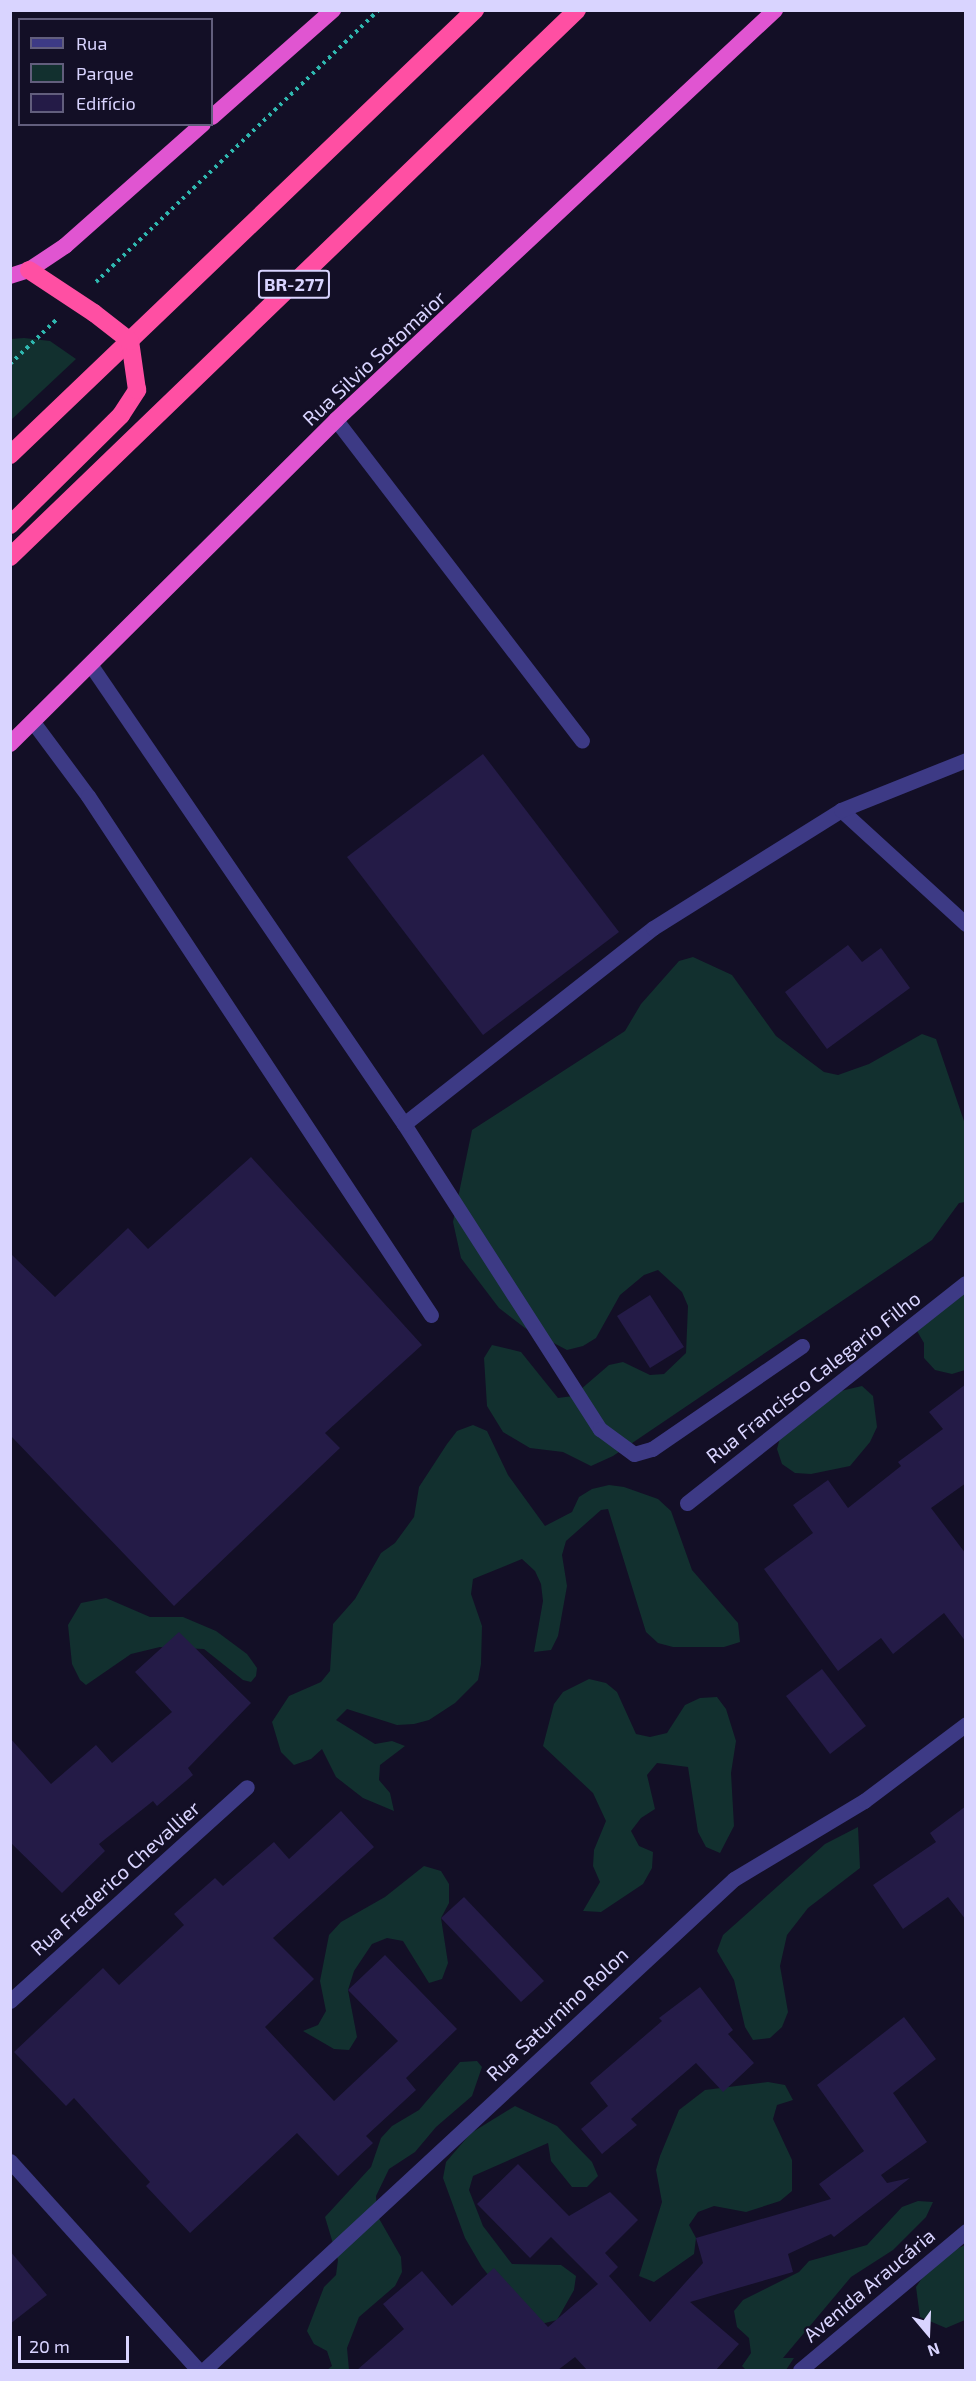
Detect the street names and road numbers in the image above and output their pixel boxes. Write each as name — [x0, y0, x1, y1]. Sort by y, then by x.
road number: BR-277 — [256, 269, 332, 299]
street label: Rua Silvio Sotomaior — [298, 286, 450, 430]
street label: Rua Francisco Calegario Filho — [701, 1286, 925, 1468]
street label: Rua Frederico Chevallier — [25, 1796, 205, 1960]
street label: Rua Saturnino Rolon — [481, 1942, 633, 2086]
street label: Avenida Araucária — [798, 2223, 940, 2347]

